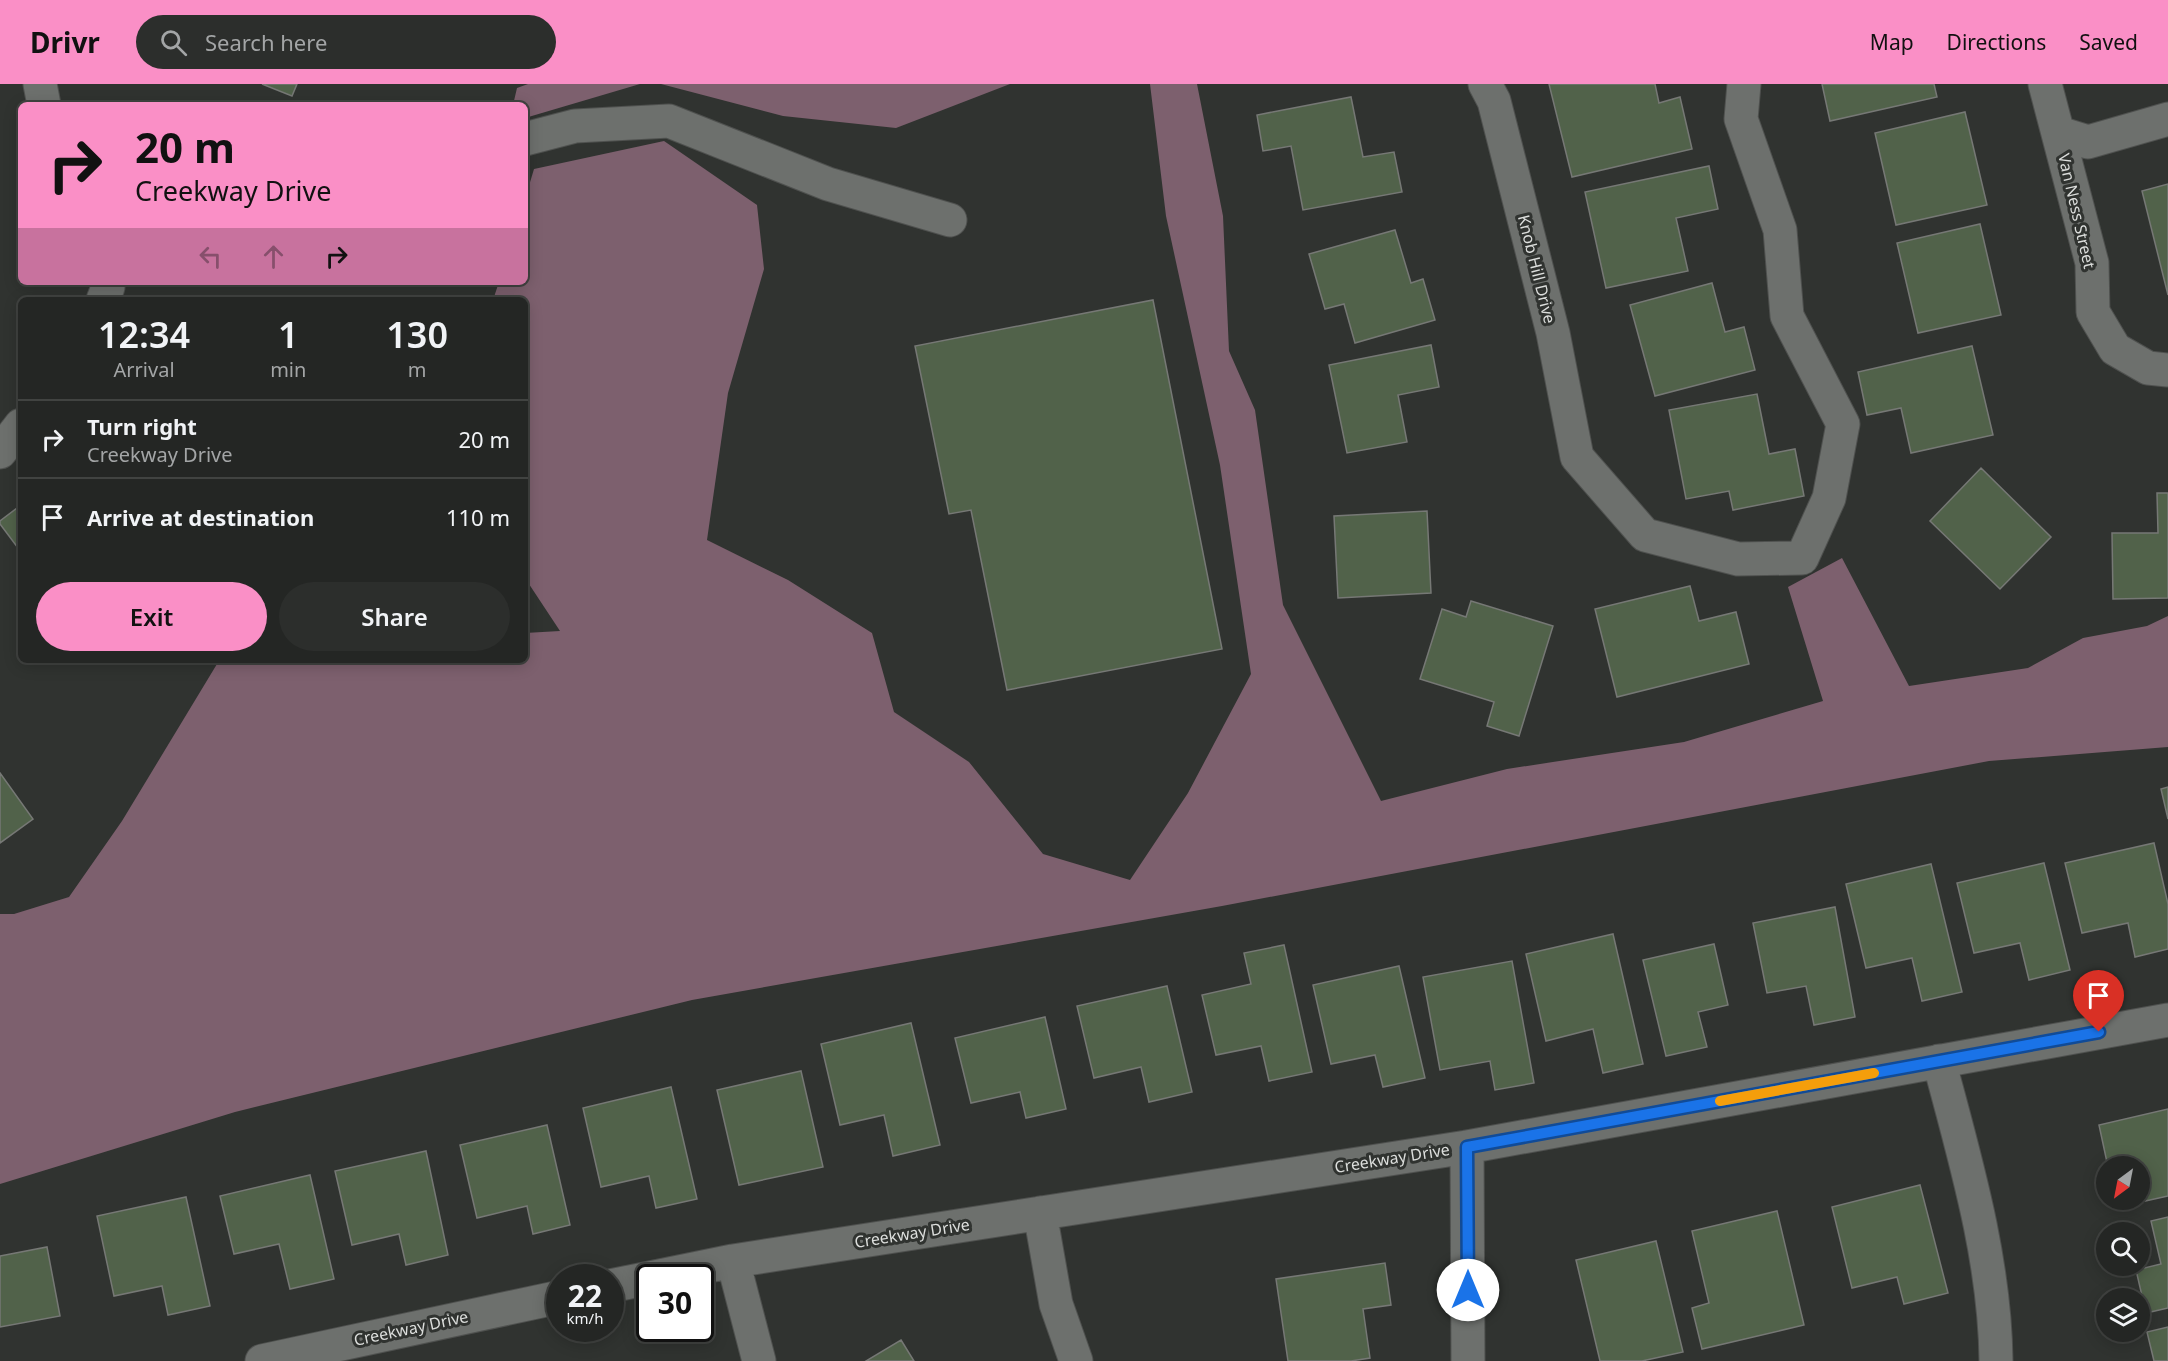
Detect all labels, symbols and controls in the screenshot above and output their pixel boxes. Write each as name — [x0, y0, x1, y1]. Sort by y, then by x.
search box — [136, 15, 556, 69]
text: Drivr — [30, 23, 100, 61]
icon: search — [157, 26, 190, 59]
text: Search here — [205, 27, 327, 57]
text: Map — [1870, 28, 1914, 56]
text: Directions — [1947, 28, 2046, 56]
text: Saved — [2079, 28, 2138, 56]
text: 20 m — [135, 118, 235, 175]
icon: right — [36, 126, 114, 204]
street label: Van Ness Street — [2053, 151, 2101, 271]
text: Creekway Drive — [135, 172, 331, 209]
street label: Knob Hill Drive — [1513, 212, 1561, 326]
icon: left — [194, 240, 227, 273]
icon: ahead — [257, 240, 290, 273]
icon: right — [320, 240, 353, 273]
text: 12:34 — [98, 310, 190, 359]
text: 1 — [278, 310, 299, 359]
text: 130 — [386, 310, 448, 359]
text: Arrival — [114, 356, 175, 383]
text: min — [270, 356, 306, 383]
text: m — [408, 356, 427, 383]
text: Turn right — [87, 411, 197, 441]
icon: right — [36, 423, 69, 456]
text: 20 m — [459, 424, 510, 454]
text: Creekway Drive — [87, 441, 233, 468]
icon: arrive — [36, 501, 69, 534]
text: Arrive at destination — [87, 502, 314, 532]
text: 110 m — [446, 502, 510, 532]
button: Exit — [36, 582, 267, 651]
button: Share — [279, 582, 510, 651]
pin — [2073, 970, 2124, 1032]
icon: arrive — [2082, 979, 2115, 1012]
street label: Creekway Drive — [1333, 1138, 1451, 1178]
north arrow — [2096, 1156, 2150, 1210]
map controls — [2096, 1156, 2150, 1342]
street label: Creekway Drive — [853, 1213, 971, 1253]
button: search — [2096, 1222, 2150, 1276]
position arrow — [1436, 1258, 1500, 1322]
speed limit sign: 30 — [636, 1264, 714, 1342]
text: 22 — [568, 1275, 602, 1316]
button: layers — [2096, 1288, 2150, 1342]
street label: Creekway Drive — [352, 1305, 470, 1351]
text: km/h — [567, 1308, 603, 1328]

